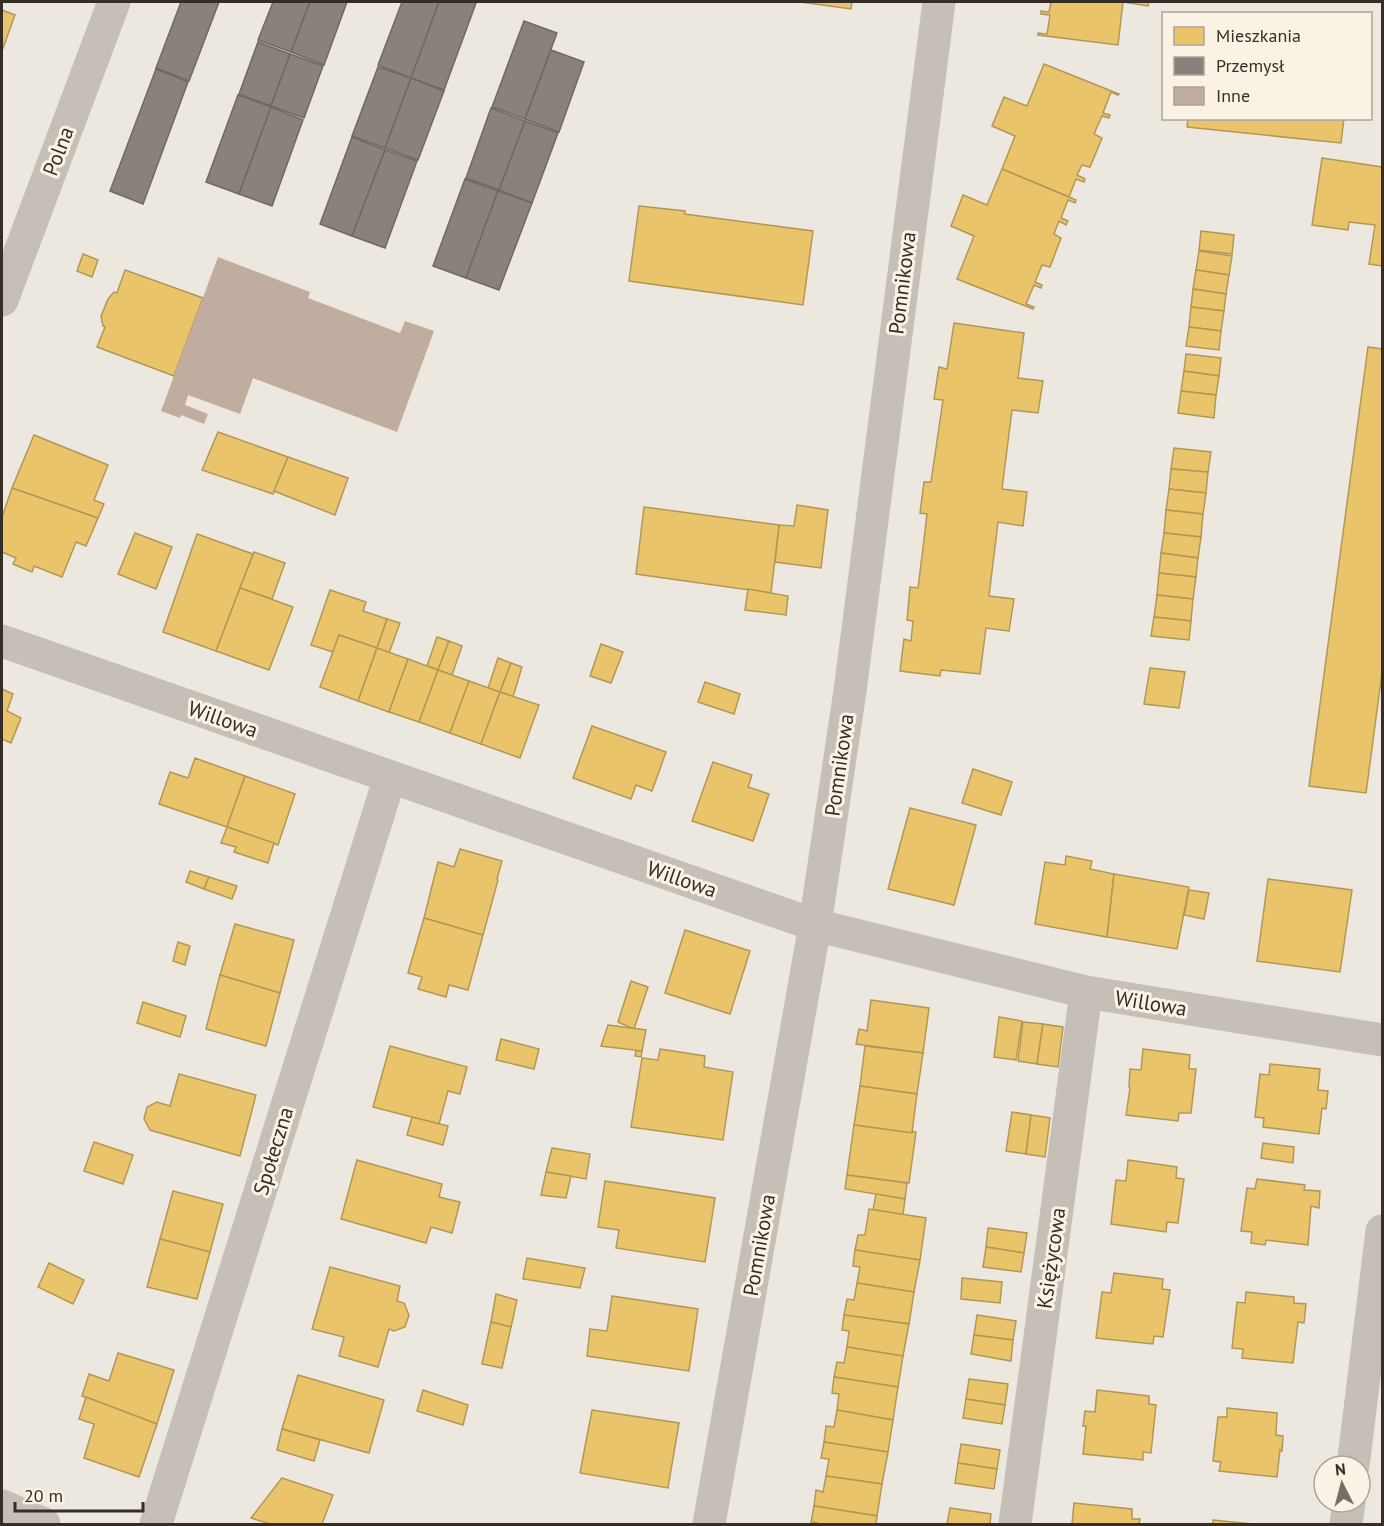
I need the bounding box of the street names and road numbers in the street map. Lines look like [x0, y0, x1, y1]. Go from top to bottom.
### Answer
street label: Polna [36, 123, 80, 179]
street label: Pomnikowa [882, 230, 922, 336]
street label: Willowa [184, 694, 262, 744]
street label: Pomnikowa [818, 712, 860, 818]
street label: Willowa [643, 854, 721, 904]
street label: Willowa [1113, 984, 1189, 1022]
street label: Społeczna [247, 1104, 299, 1198]
street label: Pomnikowa [737, 1192, 781, 1298]
street label: Księżycowa [1031, 1206, 1071, 1310]

